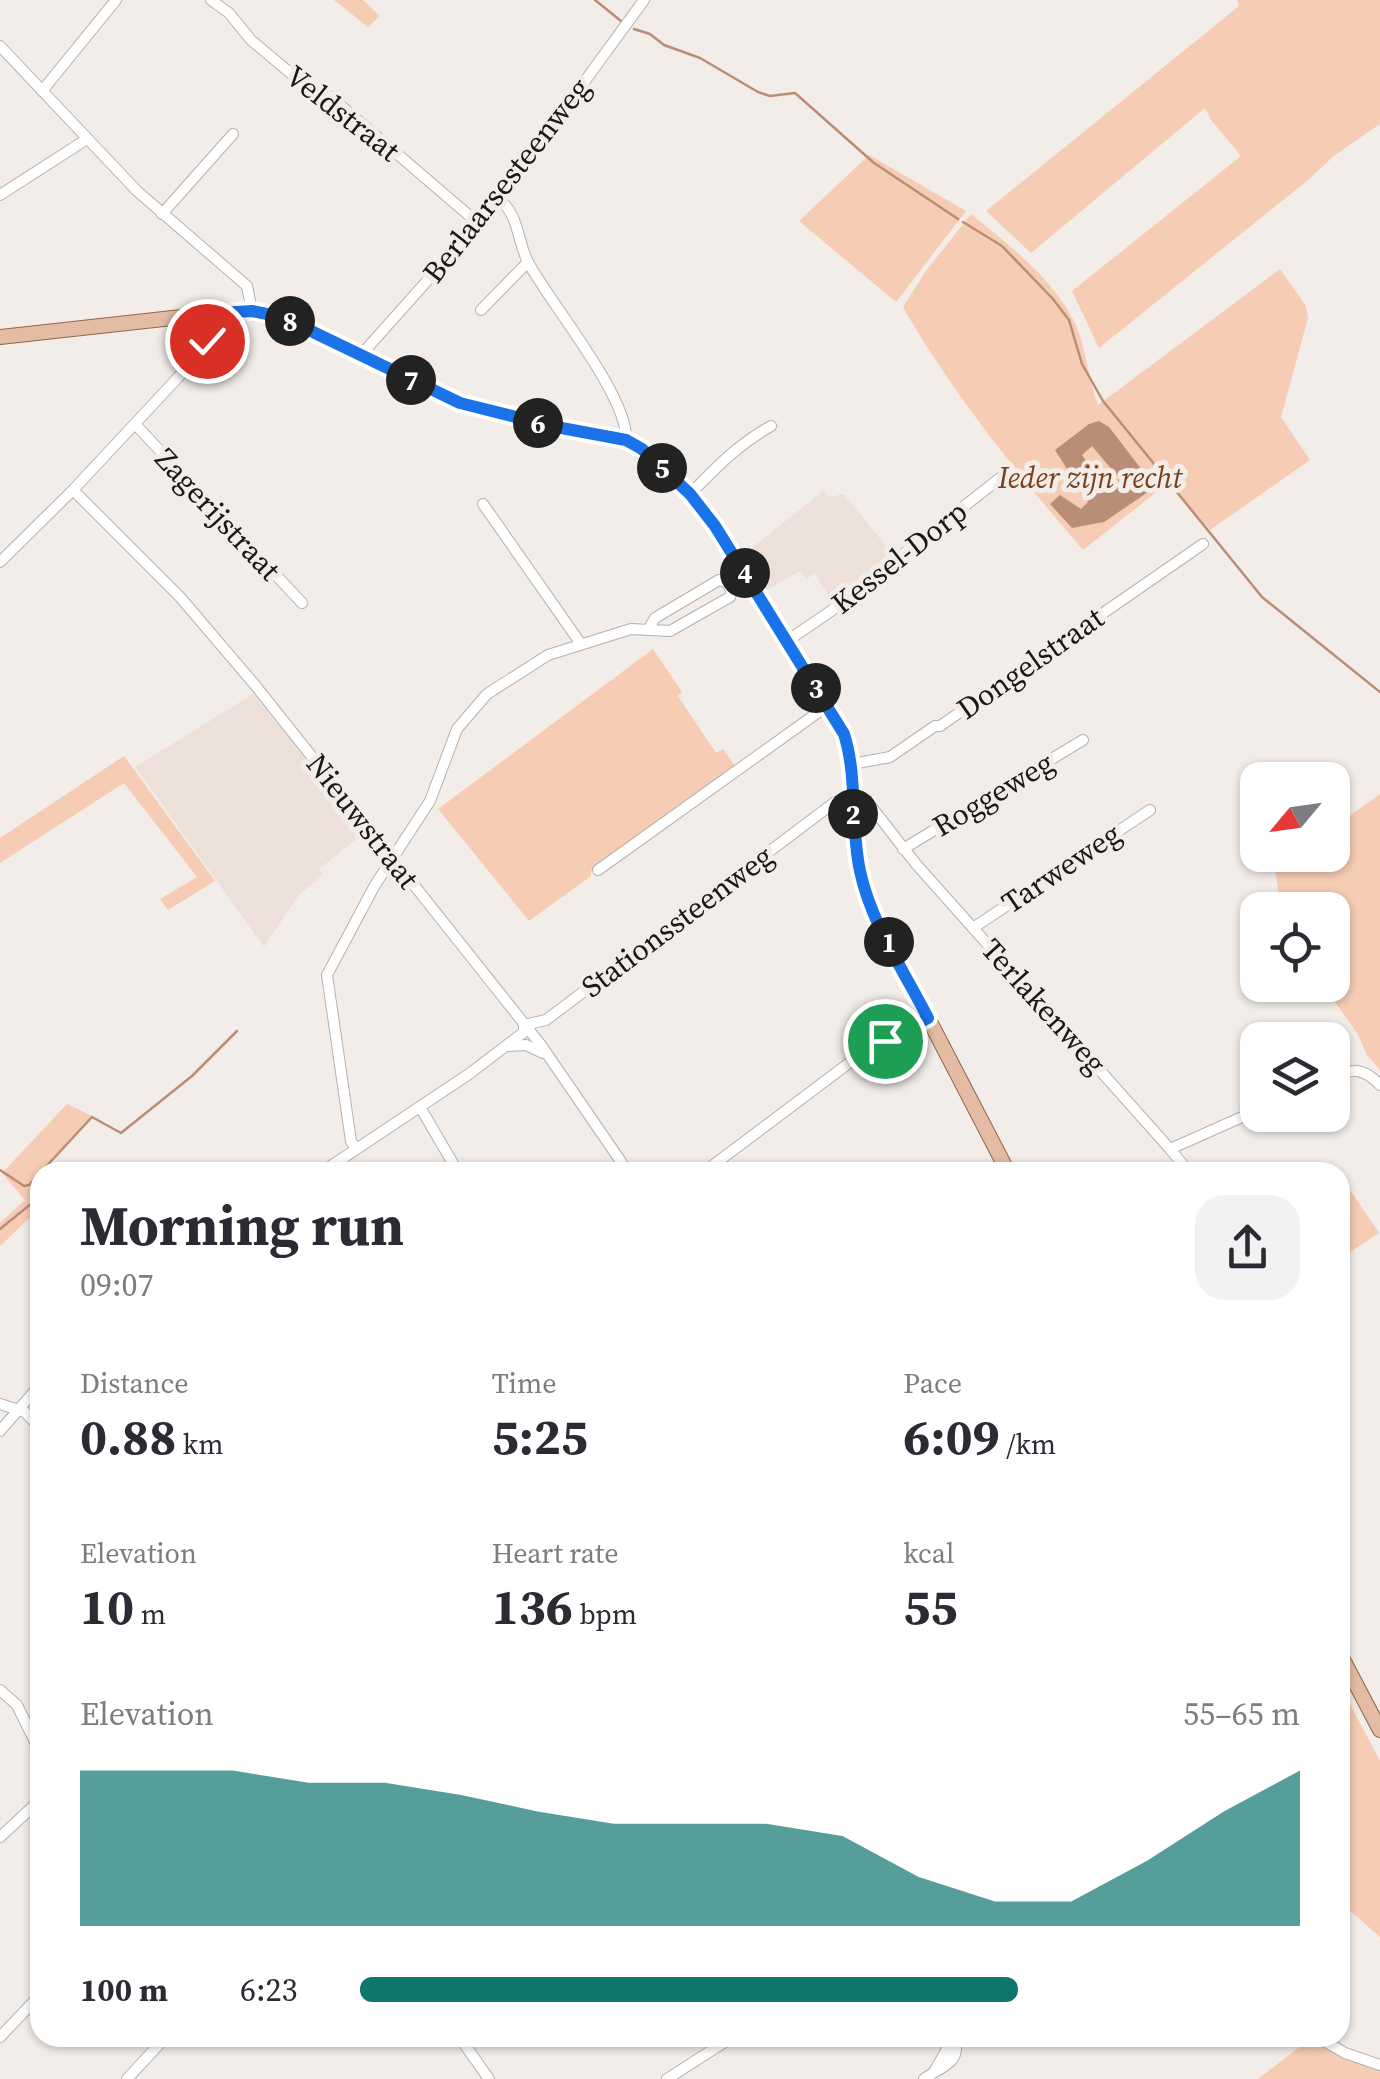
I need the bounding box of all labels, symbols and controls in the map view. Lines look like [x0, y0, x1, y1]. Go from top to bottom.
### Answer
street label: Veldstraat [277, 55, 409, 171]
street label: Berlaarsesteenweg [413, 69, 599, 291]
pin: 8 [265, 296, 315, 346]
pin [165, 299, 250, 384]
text: 8 [282, 302, 298, 340]
icon: check [180, 314, 235, 369]
pin: 7 [386, 355, 436, 405]
text: 7 [403, 361, 419, 399]
pin: 6 [513, 398, 563, 448]
text: 6 [530, 404, 546, 442]
street label: Zagerijstraat [146, 439, 290, 589]
pin: 5 [637, 443, 687, 493]
text: 5 [654, 449, 670, 487]
park label: Ieder zijn recht [997, 457, 1183, 498]
street label: Kessel-Dorp [823, 491, 975, 623]
pin: 4 [720, 548, 770, 598]
text: 4 [737, 554, 753, 592]
street label: Dongelstraat [948, 597, 1112, 729]
pin: 3 [791, 663, 841, 713]
text: 3 [808, 669, 824, 707]
street label: Roggeweg [925, 742, 1061, 846]
street label: Nieuwstraat [297, 745, 429, 897]
north arrow [1240, 762, 1350, 872]
map controls [1240, 762, 1350, 1132]
pin: 2 [828, 789, 878, 839]
text: 2 [845, 795, 861, 833]
street label: Tarweweg [993, 813, 1129, 923]
street label: Stationssteenweg [573, 835, 781, 1007]
button: locate [1240, 892, 1350, 1002]
pin: 1 [864, 917, 914, 967]
text: 1 [881, 923, 897, 961]
street label: Terlakenweg [972, 929, 1116, 1083]
pin [843, 999, 928, 1084]
icon: arrive [858, 1014, 913, 1069]
button: layers [1240, 1022, 1350, 1132]
text: Morning run [80, 1188, 404, 1263]
button: share [1195, 1195, 1300, 1300]
text: 09:07 [80, 1263, 154, 1307]
text: Distance [80, 1364, 189, 1402]
text: Time [492, 1364, 556, 1402]
text: Pace [903, 1364, 962, 1402]
text: 0.88 [80, 1402, 176, 1471]
text: 5:25 [492, 1402, 588, 1471]
text: 6:09 [903, 1402, 1000, 1471]
text: km [176, 1425, 223, 1463]
text: /km [1000, 1425, 1056, 1463]
text: Elevation [80, 1534, 197, 1572]
text: Heart rate [492, 1534, 618, 1572]
text: kcal [903, 1534, 954, 1572]
text: 10 [80, 1572, 134, 1641]
text: 136 [492, 1572, 573, 1641]
text: 55 [903, 1572, 958, 1641]
text: m [134, 1595, 166, 1633]
text: bpm [573, 1595, 637, 1633]
text: Elevation [80, 1692, 214, 1736]
text: 55–65 m [1183, 1692, 1300, 1736]
text: 100 m [80, 1968, 168, 2012]
text: 6:23 [240, 1968, 298, 2012]

